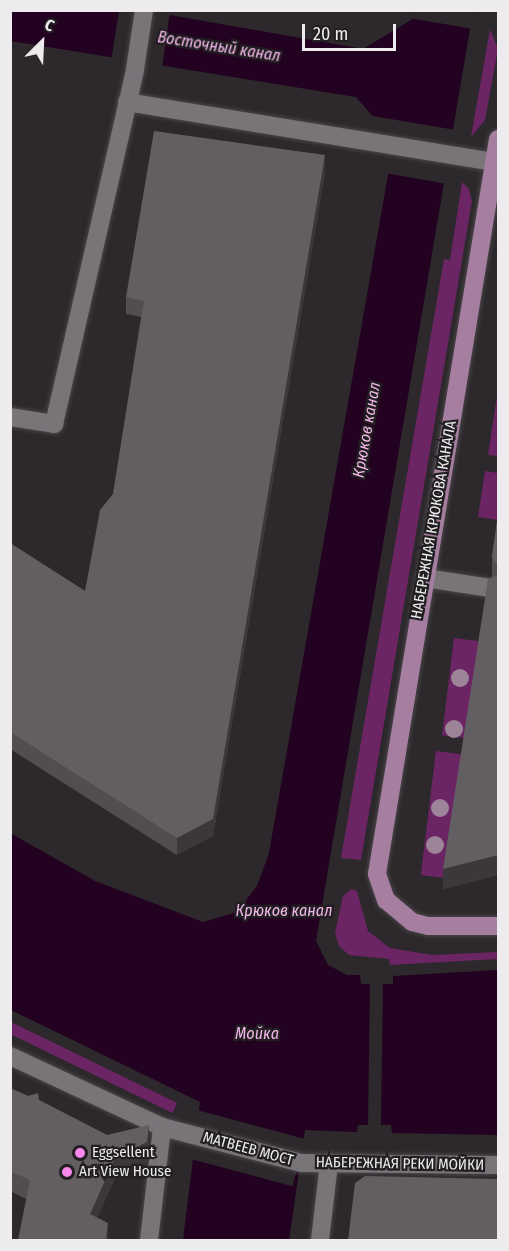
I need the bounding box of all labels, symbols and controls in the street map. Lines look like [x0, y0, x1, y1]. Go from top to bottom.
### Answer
north arrow [12, 12, 72, 72]
scale bar [305, 12, 400, 50]
text: С [42, 15, 57, 35]
text: 20 m [313, 23, 348, 45]
water label: Восточный канал [156, 28, 282, 66]
water label: Крюков канал [349, 381, 385, 479]
street label: НАБЕРЕЖНАЯ КРЮКОВА КАНАЛА [408, 419, 460, 621]
water label: Крюков канал [236, 901, 332, 921]
water label: Мойка [235, 1024, 279, 1044]
street label: МАТВЕЕВ МОСТ [201, 1128, 295, 1170]
place label: Eggsellent [92, 1144, 155, 1162]
marker: Eggsellent [73, 1146, 87, 1160]
street label: НАБЕРЕЖНАЯ РЕКИ МОЙКИ [316, 1154, 484, 1174]
place label: Art View House [79, 1163, 171, 1181]
marker: Art View House [60, 1165, 74, 1179]

